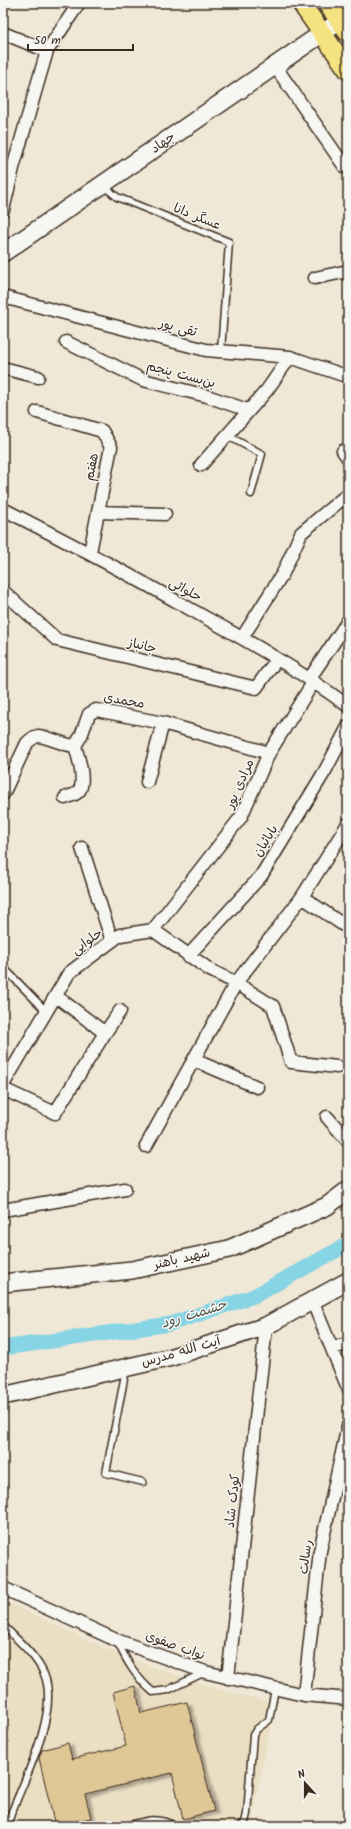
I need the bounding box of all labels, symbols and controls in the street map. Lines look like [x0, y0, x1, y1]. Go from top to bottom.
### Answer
scale bar [28, 26, 133, 52]
text: 50 m [34, 31, 61, 50]
street label: جهاد [146, 127, 180, 159]
street label: عسگر دانا [170, 198, 224, 236]
street label: تقی پور [156, 313, 199, 343]
street label: بن‌بست پنجم [144, 356, 218, 394]
street label: هفتم [79, 451, 105, 483]
street label: حلوائی [165, 572, 206, 608]
street label: جانباز [125, 632, 159, 660]
street label: محمدی [102, 687, 146, 715]
street label: مرادی پور [219, 756, 260, 813]
street label: بابائیان [248, 821, 284, 861]
street label: حلوایی [67, 923, 108, 961]
street label: شهید باهنر [151, 1242, 212, 1276]
water label: حشمت رود [159, 1294, 230, 1334]
street label: آیت الله مدرس [139, 1330, 224, 1373]
street label: کودک شاد [220, 1473, 246, 1529]
street label: رسالت [293, 1538, 319, 1576]
street label: نواب صفوی [142, 1626, 208, 1666]
north arrow [285, 1763, 325, 1803]
text: N [295, 1765, 308, 1784]

